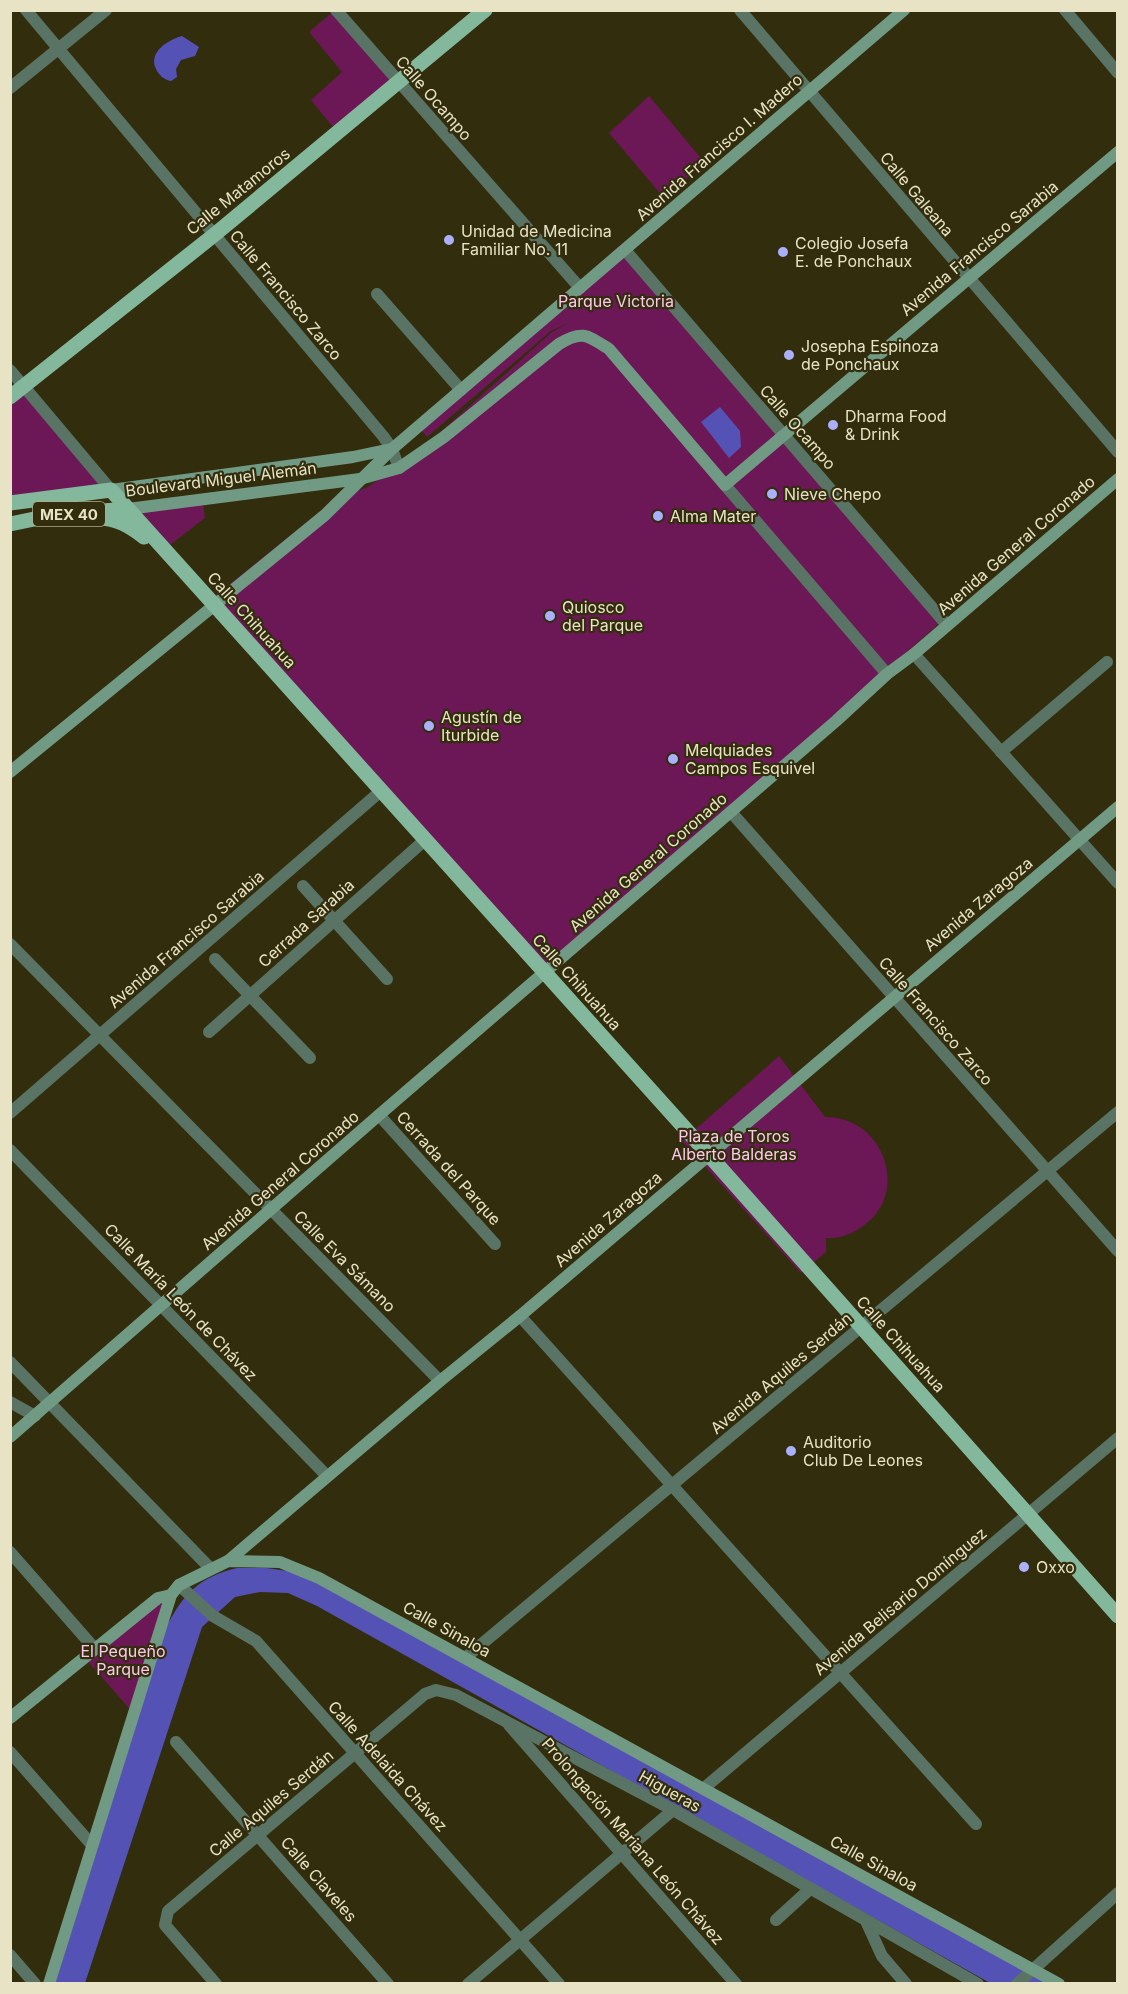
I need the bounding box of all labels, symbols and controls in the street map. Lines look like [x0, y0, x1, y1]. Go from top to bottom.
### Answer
street label: Calle Ocampo [392, 51, 476, 145]
street label: Avenida Francisco I. Madero [632, 69, 806, 225]
street label: Calle Matamoros [182, 143, 294, 239]
street label: Calle Galeana [876, 148, 958, 240]
street label: Avenida Francisco Sarabia [896, 176, 1062, 320]
place label: Unidad de Medicina Familiar No. 11 [461, 221, 612, 259]
street label: Calle Francisco Zarco [226, 226, 346, 364]
marker: Unidad de Medicina Familiar No. 11 [442, 233, 456, 247]
place label: Colegio Josefa E. de Ponchaux [795, 233, 913, 271]
marker: Colegio Josefa E. de Ponchaux [776, 245, 790, 259]
park label: Parque Victoria [558, 291, 674, 311]
place label: Josepha Espinoza de Ponchaux [801, 336, 939, 374]
marker: Josepha Espinoza de Ponchaux [782, 348, 796, 362]
street label: Calle Ocampo [756, 380, 840, 474]
place label: Dharma Food & Drink [845, 406, 947, 444]
marker: Dharma Food & Drink [826, 418, 840, 432]
street label: Boulevard Miguel Alemán [124, 457, 318, 501]
street label: Avenida General Coronado [933, 471, 1099, 619]
place label: Nieve Chepo [784, 484, 881, 504]
marker: Nieve Chepo [765, 487, 779, 501]
road number: MEX 40 [33, 502, 105, 526]
place label: Alma Mater [670, 506, 756, 526]
marker: Alma Mater [651, 509, 665, 523]
street label: Calle Chihuahua [203, 568, 301, 672]
place label: Quiosco del Parque [562, 597, 643, 635]
marker: Quiosco del Parque [543, 609, 557, 623]
place label: Agustín de Iturbide [441, 707, 522, 745]
marker: Agustín de Iturbide [422, 719, 436, 733]
place label: Melquiades Campos Esquivel [685, 740, 815, 778]
marker: Melquiades Campos Esquivel [666, 752, 680, 766]
street label: Avenida General Coronado [565, 788, 731, 936]
street label: Avenida Zaragoza [920, 853, 1036, 955]
street label: Avenida Francisco Sarabia [104, 866, 268, 1012]
street label: Cerrada Sarabia [254, 875, 358, 971]
street label: Calle Chihuahua [528, 930, 626, 1034]
street label: Calle Francisco Zarco [875, 953, 997, 1089]
street label: Avenida General Coronado [197, 1106, 363, 1254]
street label: Cerrada del Parque [393, 1107, 505, 1229]
park label: Plaza de Toros Alberto Balderas [671, 1126, 797, 1164]
street label: Avenida Zaragoza [550, 1167, 666, 1271]
street label: Calle Eva Sámano [290, 1206, 400, 1316]
street label: Calle María León de Chávez [100, 1219, 262, 1385]
street label: Calle Chihuahua [852, 1292, 950, 1396]
street label: Avenida Aquiles Serdán [706, 1308, 856, 1438]
place label: Auditorio Club De Leones [803, 1432, 923, 1470]
marker: Auditorio Club De Leones [784, 1444, 798, 1458]
street label: Avenida Belisario Domínguez [810, 1523, 990, 1679]
place label: Oxxo [1036, 1557, 1075, 1577]
marker: Oxxo [1017, 1560, 1031, 1574]
street label: Calle Sinaloa [400, 1597, 494, 1661]
park label: El Pequeño Parque [80, 1641, 166, 1679]
street label: Calle Adelaida Chávez [324, 1697, 452, 1835]
street label: Prolongación Mariana León Chávez [538, 1733, 728, 1949]
street label: Calle Aquiles Serdán [205, 1745, 337, 1861]
street label: Higueras [635, 1766, 705, 1816]
street label: Calle Sinaloa [827, 1831, 921, 1895]
street label: Calle Claveles [277, 1832, 361, 1926]

